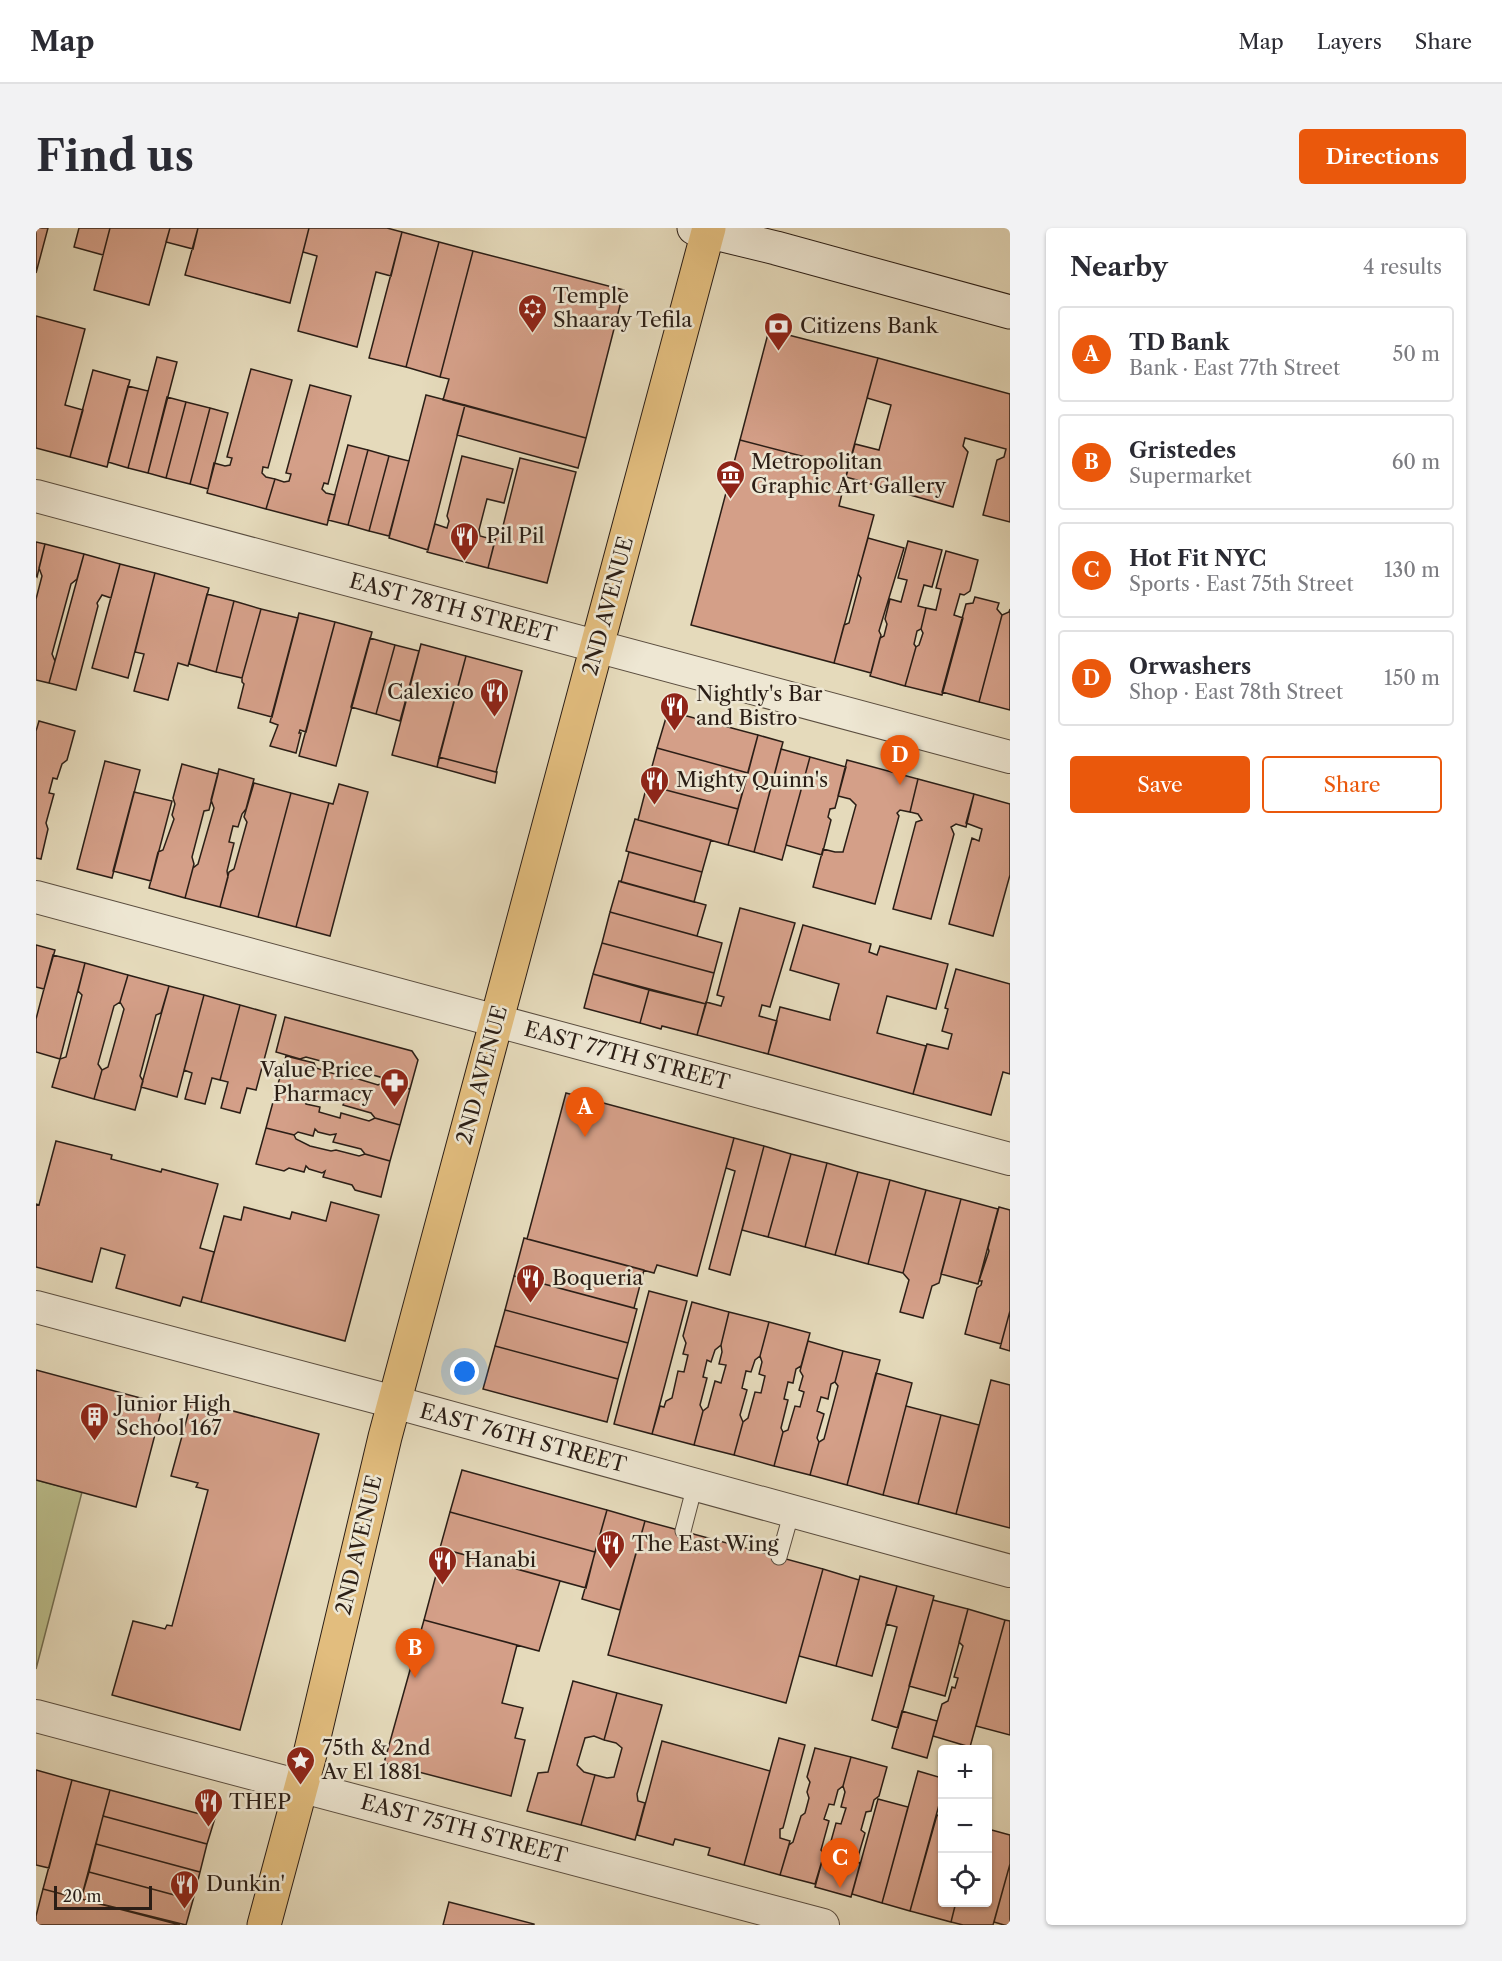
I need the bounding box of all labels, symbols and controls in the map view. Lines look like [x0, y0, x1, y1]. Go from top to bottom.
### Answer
text: Map [30, 24, 94, 58]
text: Map [1239, 29, 1284, 54]
text: Layers [1317, 29, 1382, 54]
text: Share [1415, 29, 1472, 54]
button: Directions [1299, 129, 1466, 184]
text: Find us [36, 130, 194, 182]
text: Nearby [1070, 251, 1168, 283]
text: 4 results [1363, 255, 1442, 279]
place label: Temple Shaaray Tefila [553, 283, 693, 332]
synagogue icon: Temple Shaaray Tefila [516, 292, 548, 334]
bank icon: Citizens Bank [763, 310, 795, 352]
place label: Citizens Bank [800, 313, 939, 338]
text: TD Bank [1129, 329, 1229, 356]
text: A [1084, 342, 1099, 366]
text: 50 m [1393, 342, 1440, 366]
text: Bank · East 77th Street [1129, 356, 1340, 380]
text: Gristedes [1129, 437, 1236, 464]
place label: Metropolitan Graphic Art Gallery [751, 449, 946, 498]
text: B [1084, 450, 1099, 474]
text: 60 m [1392, 450, 1440, 474]
museum icon: Metropolitan Graphic Art Gallery [714, 458, 746, 500]
text: Supermarket [1129, 464, 1252, 488]
restaurant icon: Pil Pil [449, 520, 481, 562]
place label: Pil Pil [486, 523, 545, 548]
street label: 2ND AVENUE [577, 534, 638, 678]
text: Hot Fit NYC [1129, 545, 1266, 572]
text: C [1083, 558, 1100, 582]
text: 130 m [1384, 558, 1440, 582]
street label: EAST 78TH STREET [347, 568, 560, 647]
text: Sports · East 75th Street [1129, 572, 1354, 596]
text: Orwashers [1129, 653, 1251, 680]
text: D [1083, 666, 1100, 690]
text: 150 m [1384, 666, 1440, 690]
restaurant icon: Calexico [479, 676, 511, 718]
place label: Calexico [387, 679, 474, 704]
text: Shop · East 78th Street [1129, 680, 1343, 704]
place label: Nightly's Bar and Bistro [696, 681, 823, 730]
restaurant icon: Nightly's Bar and Bistro [659, 690, 691, 732]
pin: D [880, 736, 920, 785]
button: Save [1070, 756, 1250, 813]
button: Share [1262, 756, 1442, 813]
restaurant icon: Mighty Quinn's [639, 764, 671, 806]
place label: Mighty Quinn's [676, 767, 828, 792]
street label: 2ND AVENUE [451, 1003, 512, 1147]
street label: EAST 77TH STREET [522, 1016, 733, 1095]
place label: Value Price Pharmacy [259, 1057, 373, 1106]
pharmacy icon: Value Price Pharmacy [378, 1066, 410, 1108]
pin: A [566, 1088, 604, 1137]
restaurant icon: Boqueria [515, 1262, 547, 1304]
place label: Boqueria [552, 1265, 644, 1290]
your location [450, 1357, 479, 1386]
place label: Junior High School 167 [113, 1391, 231, 1440]
street label: EAST 76TH STREET [417, 1398, 629, 1477]
building icon: Junior High School 167 [79, 1400, 111, 1442]
street label: 2ND AVENUE [330, 1473, 387, 1617]
restaurant icon: The East Wing [595, 1528, 627, 1570]
place label: The East Wing [632, 1531, 780, 1556]
restaurant icon: Hanabi [427, 1544, 459, 1586]
place label: Hanabi [464, 1547, 536, 1572]
pin: B [396, 1628, 434, 1678]
place label: 75th & 2nd Av El 1881 [321, 1735, 431, 1784]
place icon: 75th & 2nd Av El 1881 [285, 1744, 317, 1786]
map controls [938, 1745, 992, 1907]
button: + [938, 1745, 992, 1799]
restaurant icon: THEP [192, 1786, 224, 1828]
place label: THEP [229, 1789, 291, 1814]
street label: EAST 75TH STREET [358, 1789, 570, 1868]
button: − [938, 1799, 992, 1853]
pin: C [820, 1838, 860, 1888]
button: locate [938, 1853, 992, 1907]
restaurant icon: Dunkin' [169, 1868, 201, 1910]
place label: Dunkin' [206, 1871, 285, 1896]
scale bar [54, 1883, 152, 1910]
text: 20 m [63, 1886, 102, 1906]

